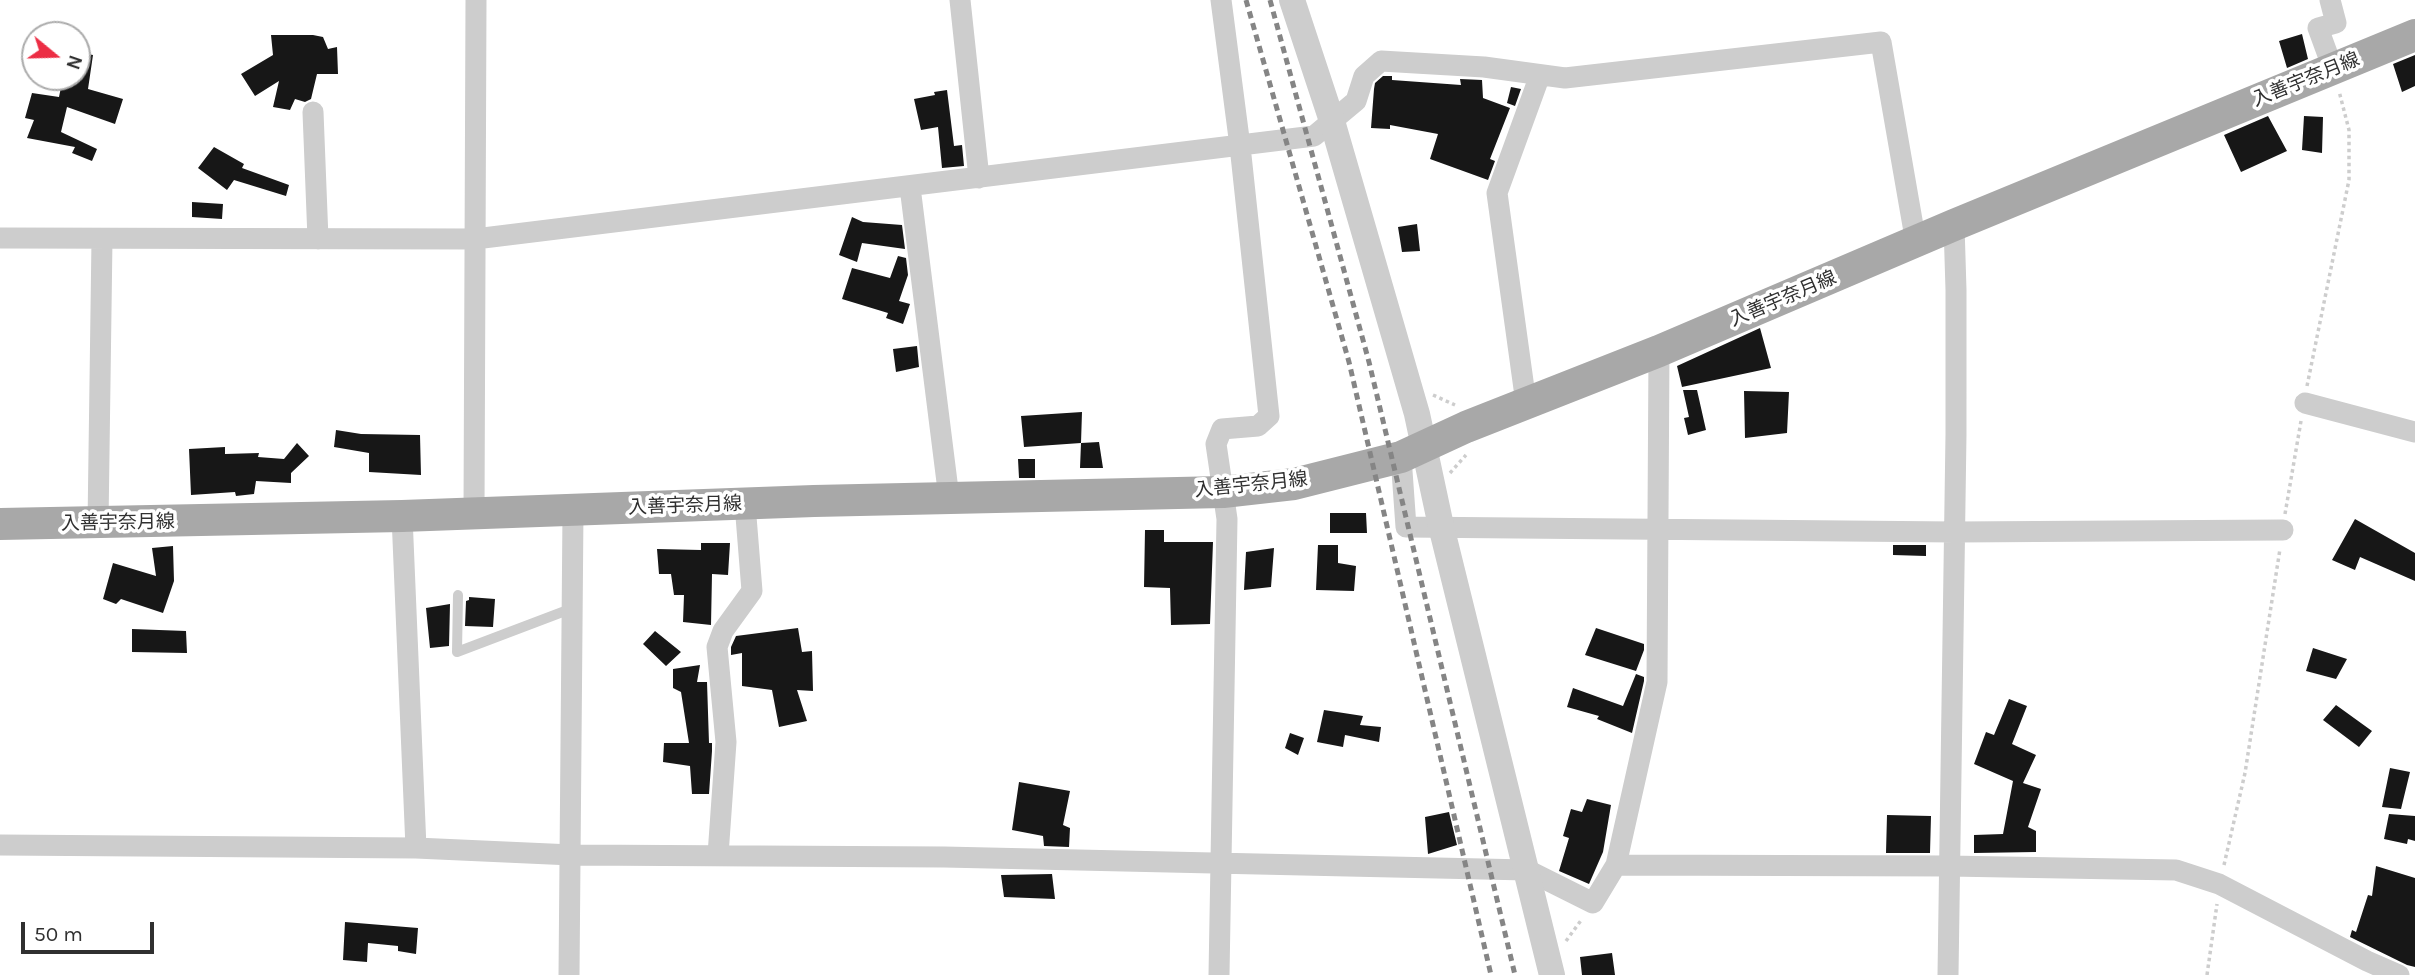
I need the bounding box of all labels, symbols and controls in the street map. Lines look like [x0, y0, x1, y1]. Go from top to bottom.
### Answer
north arrow [21, 21, 91, 91]
street label: 入善宇奈月線 [2249, 48, 2363, 112]
text: N [61, 52, 87, 72]
street label: 入善宇奈月線 [1726, 266, 1840, 332]
street label: 入善宇奈月線 [1193, 468, 1309, 502]
street label: 入善宇奈月線 [628, 493, 742, 519]
street label: 入善宇奈月線 [61, 511, 175, 535]
scale bar [24, 908, 158, 952]
text: 50 m [34, 922, 83, 946]

